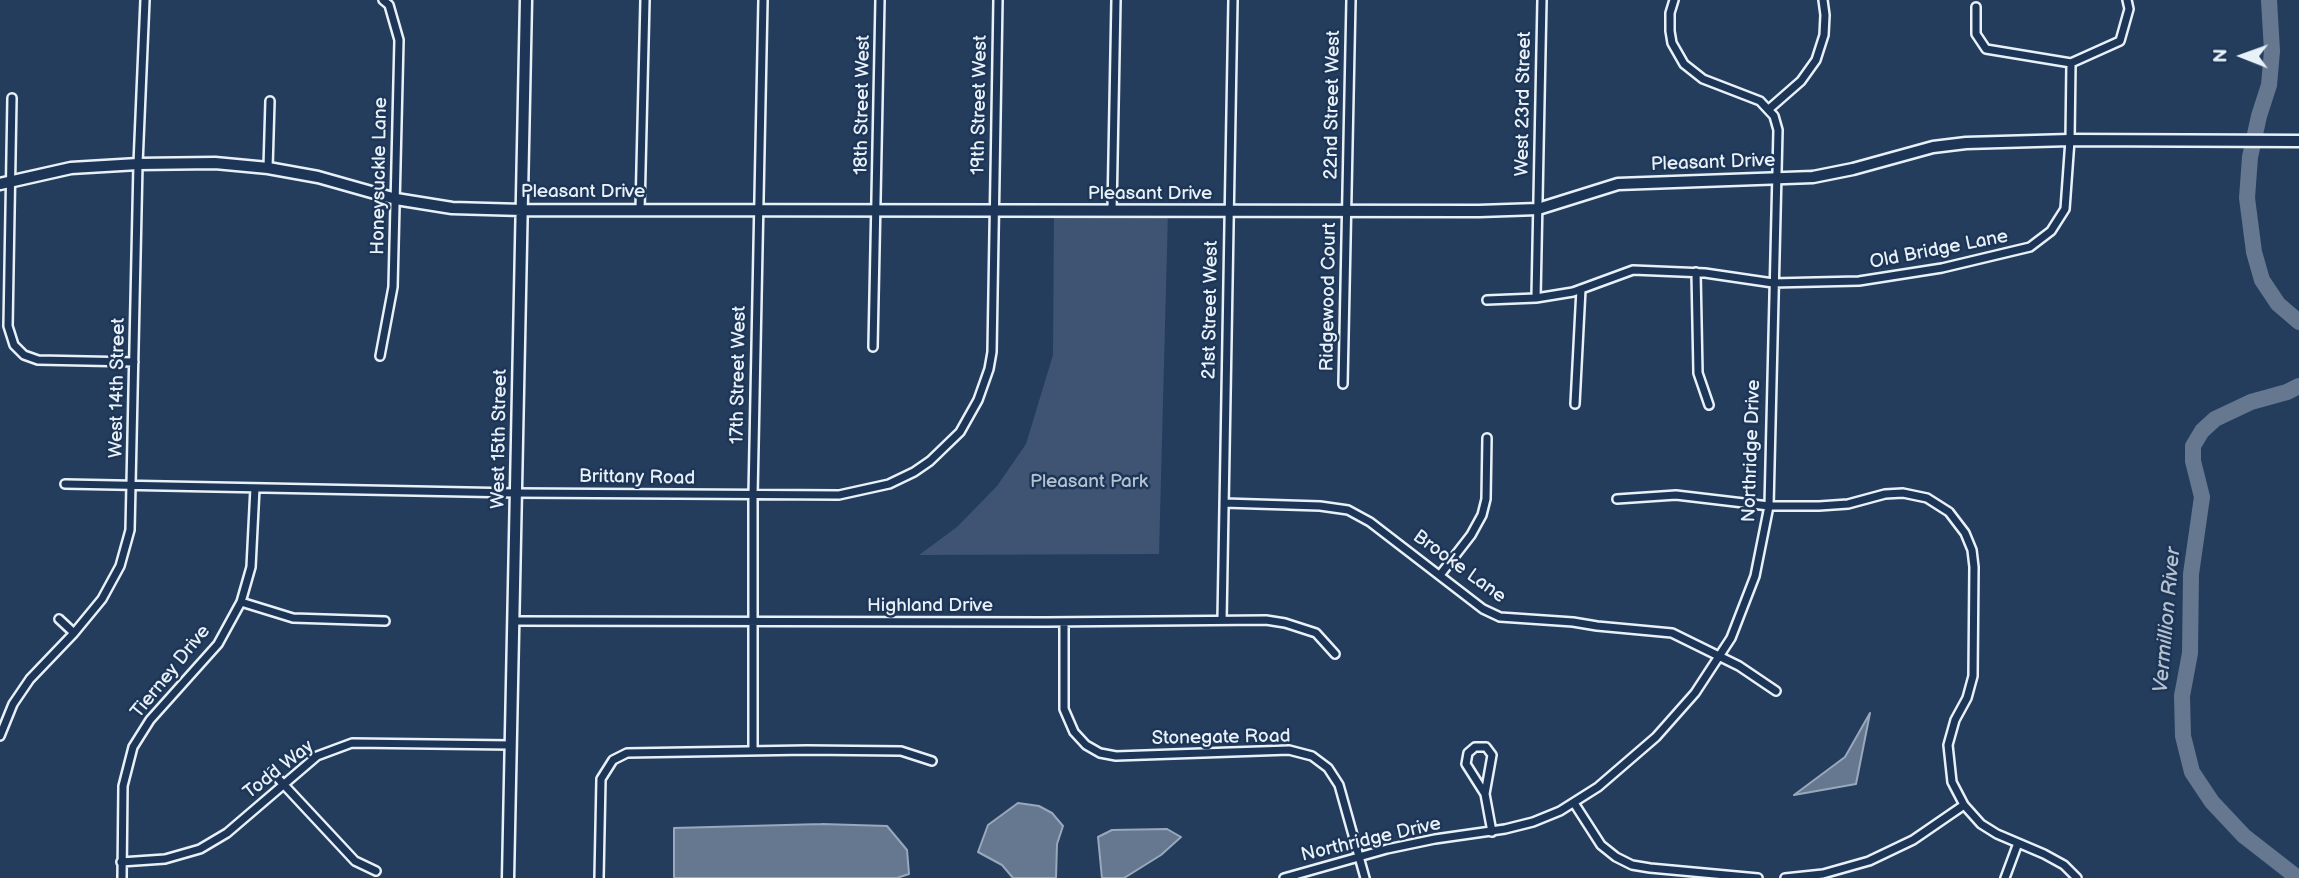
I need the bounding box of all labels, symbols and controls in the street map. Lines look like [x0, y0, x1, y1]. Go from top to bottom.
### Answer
north arrow [2208, 21, 2278, 91]
street label: 22nd Street West [1320, 30, 1346, 180]
street label: West 23rd Street [1511, 31, 1537, 177]
street label: 18th Street West [850, 35, 876, 175]
street label: 19th Street West [967, 35, 993, 175]
text: N [2210, 48, 2233, 63]
street label: Honeysuckle Lane [367, 97, 393, 255]
street label: Pleasant Drive [1650, 149, 1776, 177]
street label: Pleasant Drive [521, 181, 645, 203]
street label: Pleasant Drive [1088, 183, 1212, 205]
street label: Ridgewood Court [1316, 222, 1342, 372]
street label: Old Bridge Lane [1868, 225, 2010, 275]
street label: 21st Street West [1198, 240, 1224, 380]
street label: 17th Street West [726, 306, 752, 444]
street label: West 14th Street [105, 318, 131, 458]
street label: West 15th Street [487, 369, 513, 509]
street label: Northridge Drive [1738, 379, 1766, 523]
street label: Brittany Road [579, 466, 695, 490]
park label: Pleasant Park [1030, 471, 1148, 493]
street label: Brooke Lane [1408, 526, 1510, 608]
water label: Vermillion River [2149, 546, 2187, 694]
street label: Highland Drive [867, 595, 993, 617]
street label: Tierney Drive [126, 621, 216, 723]
street label: Stonegate Road [1151, 725, 1291, 751]
street label: Todd Way [239, 736, 319, 804]
street label: Northridge Drive [1299, 813, 1443, 867]

